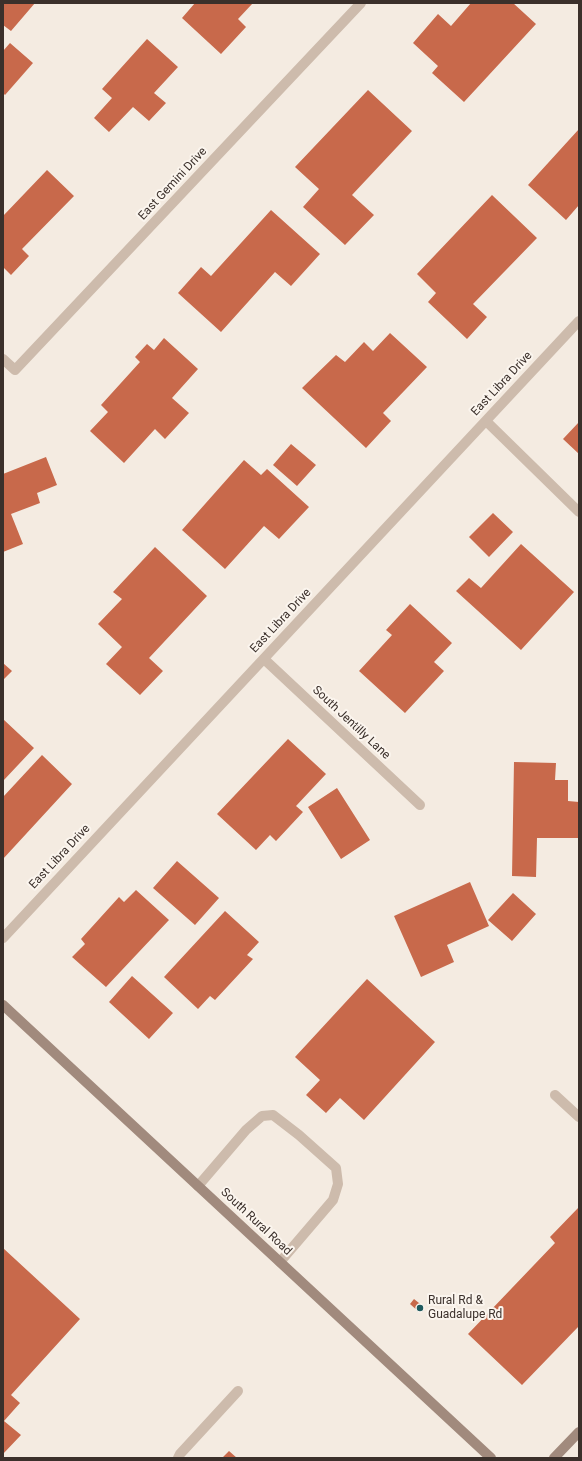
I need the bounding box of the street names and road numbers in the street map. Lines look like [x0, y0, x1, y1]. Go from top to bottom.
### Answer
street label: East Gemini Drive [136, 145, 210, 223]
street label: East Libra Drive [468, 349, 536, 419]
street label: East Libra Drive [247, 586, 315, 656]
street label: South Jentilly Lane [309, 683, 393, 763]
street label: East Libra Drive [26, 822, 94, 892]
street label: South Rural Road [217, 1185, 295, 1259]

